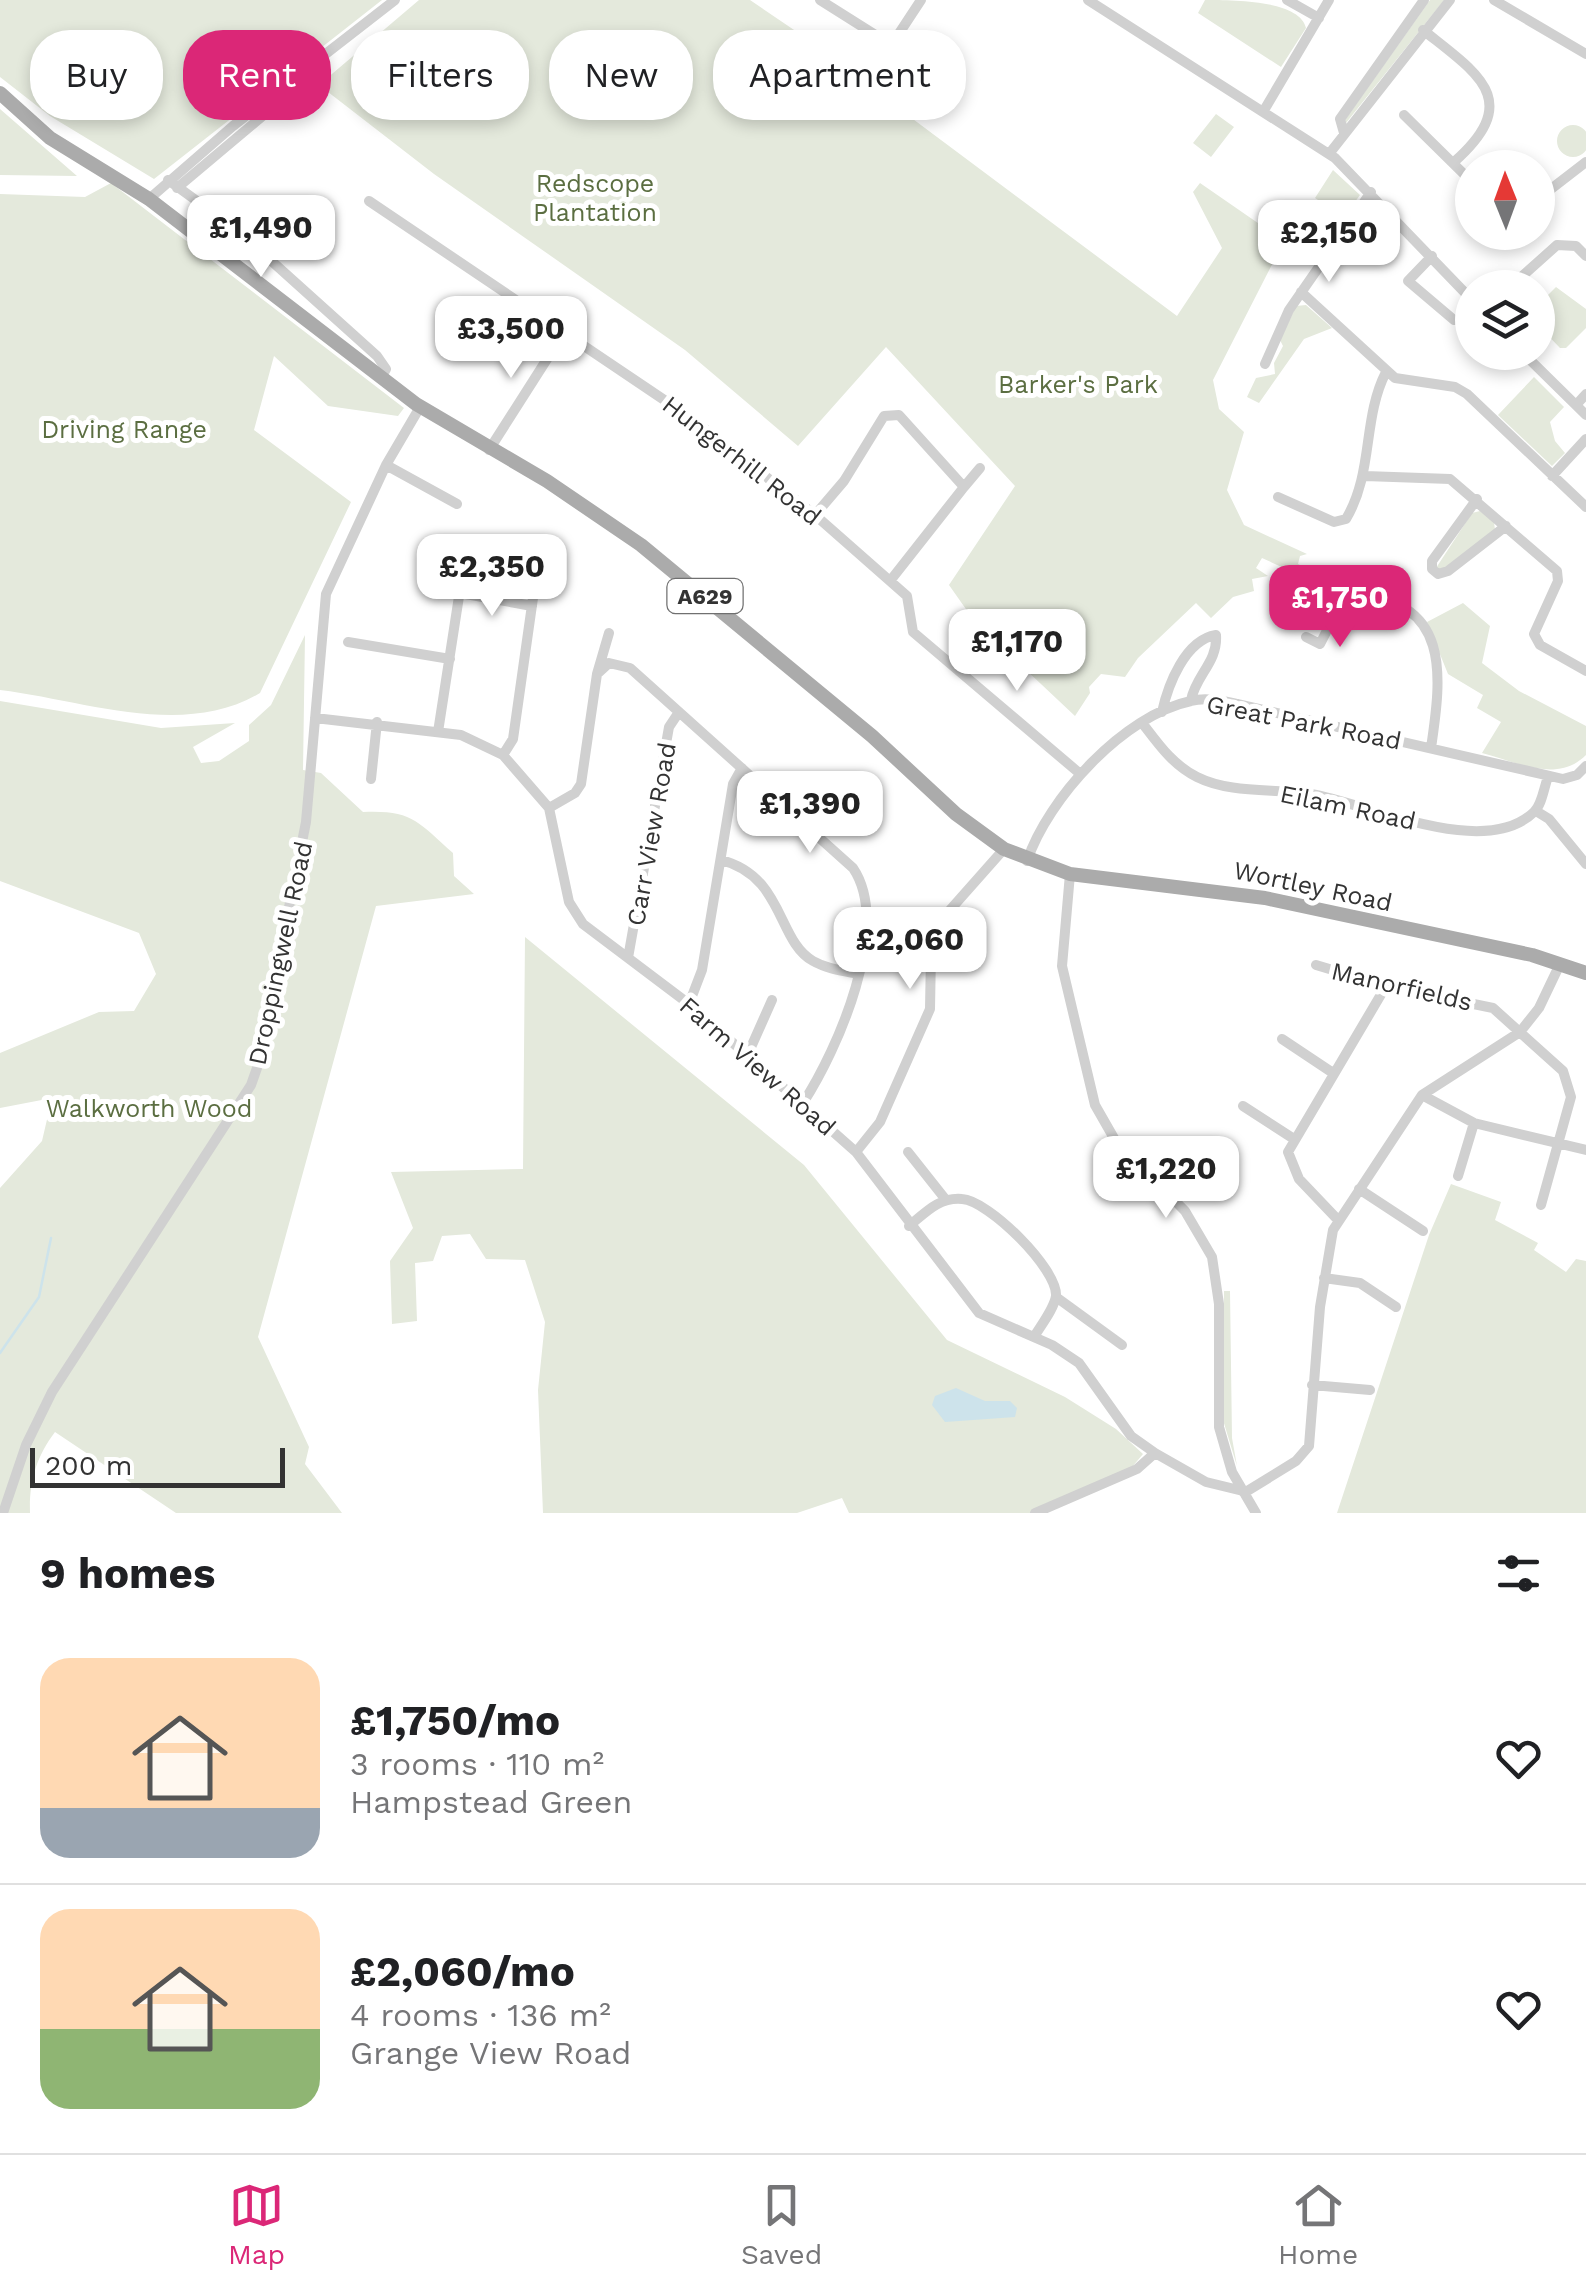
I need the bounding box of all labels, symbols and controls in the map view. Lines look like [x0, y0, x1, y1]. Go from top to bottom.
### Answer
chip: Buy [30, 30, 163, 120]
chip: Rent [183, 30, 331, 120]
chip: Filters [351, 30, 529, 120]
chip: New [549, 30, 693, 120]
chip: Apartment [713, 30, 966, 120]
north arrow [1455, 150, 1555, 250]
map controls [1455, 150, 1555, 370]
park label: Redscope Plantation [533, 169, 657, 227]
pin: £1,490 [180, 195, 342, 280]
pin: £2,150 [1248, 200, 1410, 285]
text: £1,490 [209, 208, 313, 246]
text: £2,150 [1280, 213, 1378, 251]
button: layers [1455, 270, 1555, 370]
pin: £3,500 [430, 296, 592, 381]
text: £3,500 [457, 309, 565, 347]
park label: Barker's Park [998, 370, 1158, 399]
street label: Hungerhill Road [657, 390, 827, 531]
park label: Driving Range [41, 415, 207, 444]
pin: £2,350 [411, 534, 573, 619]
text: £2,350 [439, 547, 545, 585]
pin: £1,750 [1259, 565, 1421, 650]
text: £1,750 [1291, 578, 1389, 616]
road number: A629 [668, 579, 742, 613]
pin: £1,170 [936, 609, 1098, 694]
text: £1,170 [971, 622, 1063, 660]
street label: Great Park Road [1204, 689, 1404, 756]
street label: Carr View Road [621, 740, 682, 928]
pin: £1,390 [729, 771, 891, 856]
street label: Eilam Road [1277, 779, 1418, 836]
text: £1,390 [759, 784, 861, 822]
street label: Droppingwell Road [243, 839, 318, 1068]
street label: Wortley Road [1231, 856, 1395, 917]
pin: £2,060 [829, 907, 991, 992]
text: £2,060 [856, 920, 964, 958]
street label: Manorfields [1329, 956, 1475, 1017]
street label: Farm View Road [674, 991, 841, 1142]
park label: Walkworth Wood [46, 1094, 252, 1123]
pin: £1,220 [1085, 1136, 1247, 1221]
text: £1,220 [1115, 1149, 1217, 1187]
scale bar [30, 1443, 285, 1488]
text: 200 m [45, 1449, 132, 1482]
icon: filters [1491, 1546, 1546, 1601]
text: 9 homes [40, 1549, 215, 1598]
text: £1,750/mo [350, 1696, 560, 1745]
icon: home [120, 1698, 240, 1818]
icon: heart [1491, 1731, 1546, 1786]
text: 3 rooms · 110 m² [350, 1745, 604, 1783]
text: Hampstead Green [350, 1783, 632, 1821]
text: £2,060/mo [350, 1947, 575, 1996]
icon: home [120, 1949, 240, 2069]
icon: heart [1491, 1982, 1546, 2037]
text: 4 rooms · 136 m² [350, 1996, 611, 2034]
text: Grange View Road [350, 2034, 631, 2072]
tab: Map [228, 2178, 285, 2271]
tab: Saved [741, 2178, 822, 2271]
tab: Home [1278, 2178, 1358, 2271]

